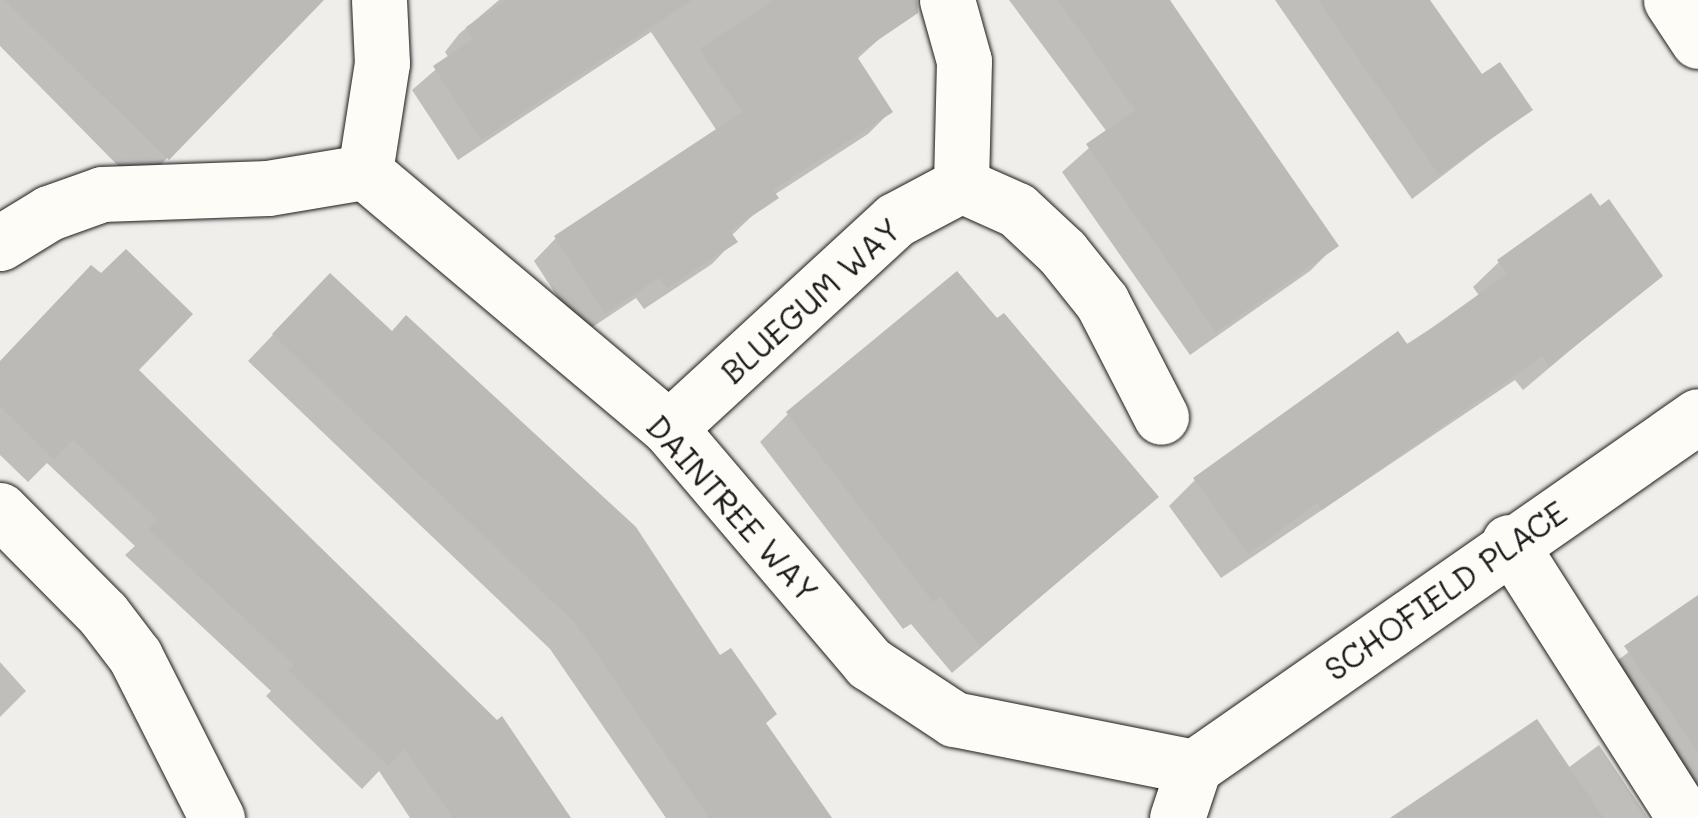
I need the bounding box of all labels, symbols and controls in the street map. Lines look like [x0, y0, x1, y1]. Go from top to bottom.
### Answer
street label: BLUEGUM WAY [712, 209, 908, 391]
street label: DAINTREE WAY [639, 407, 827, 609]
street label: SCHOFIELD PLACE [1317, 492, 1573, 688]

